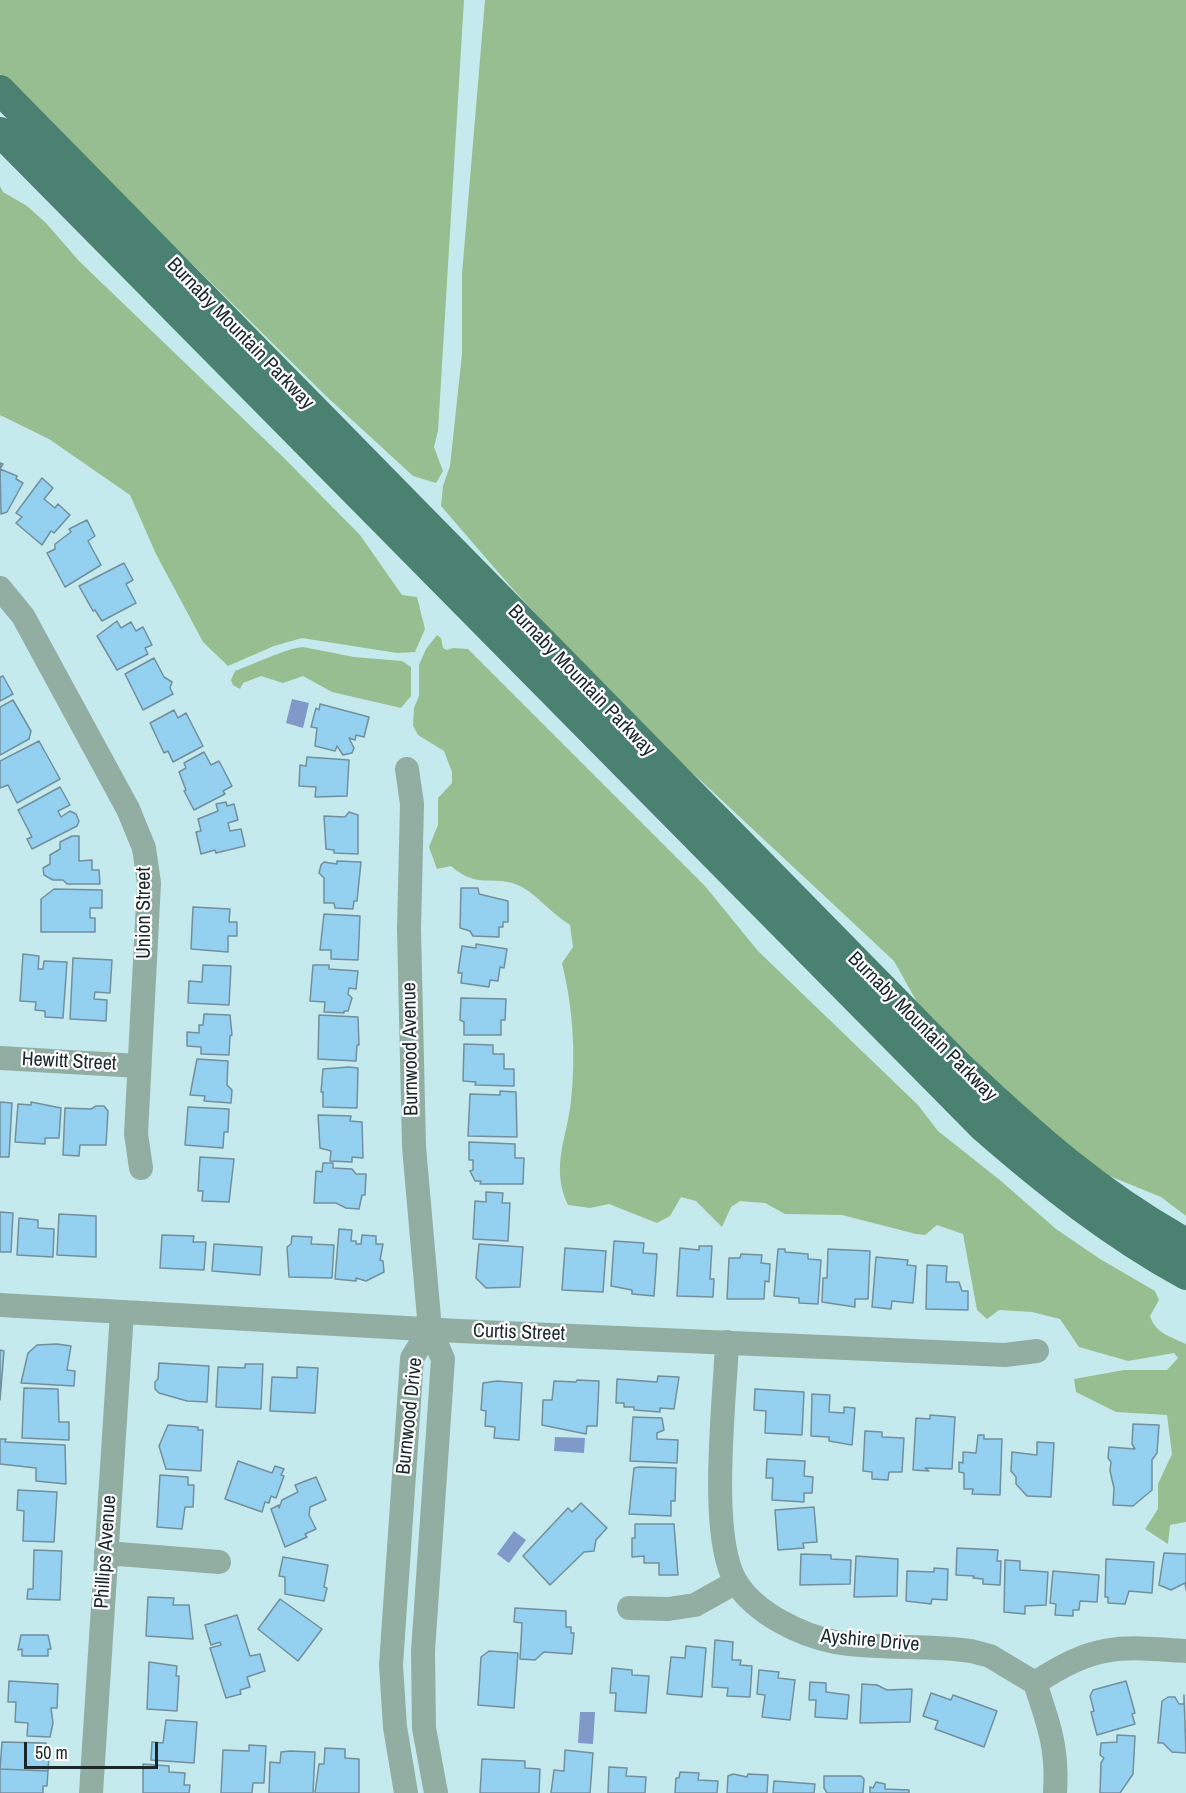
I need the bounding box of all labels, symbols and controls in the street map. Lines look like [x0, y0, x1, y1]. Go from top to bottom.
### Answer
street label: Burnaby Mountain Parkway [161, 253, 319, 415]
street label: Burnaby Mountain Parkway [502, 600, 660, 762]
street label: Union Street [133, 867, 157, 959]
street label: Burnaby Mountain Parkway [842, 947, 1002, 1107]
street label: Burnwood Avenue [398, 982, 424, 1116]
street label: Hewitt Street [21, 1048, 117, 1076]
street label: Curtis Street [473, 1319, 565, 1347]
street label: Burnwood Drive [392, 1356, 428, 1476]
street label: Phillips Avenue [90, 1494, 122, 1610]
street label: Ayshire Drive [820, 1625, 920, 1657]
scale bar [27, 1730, 160, 1768]
text: 50 m [35, 1740, 68, 1765]

